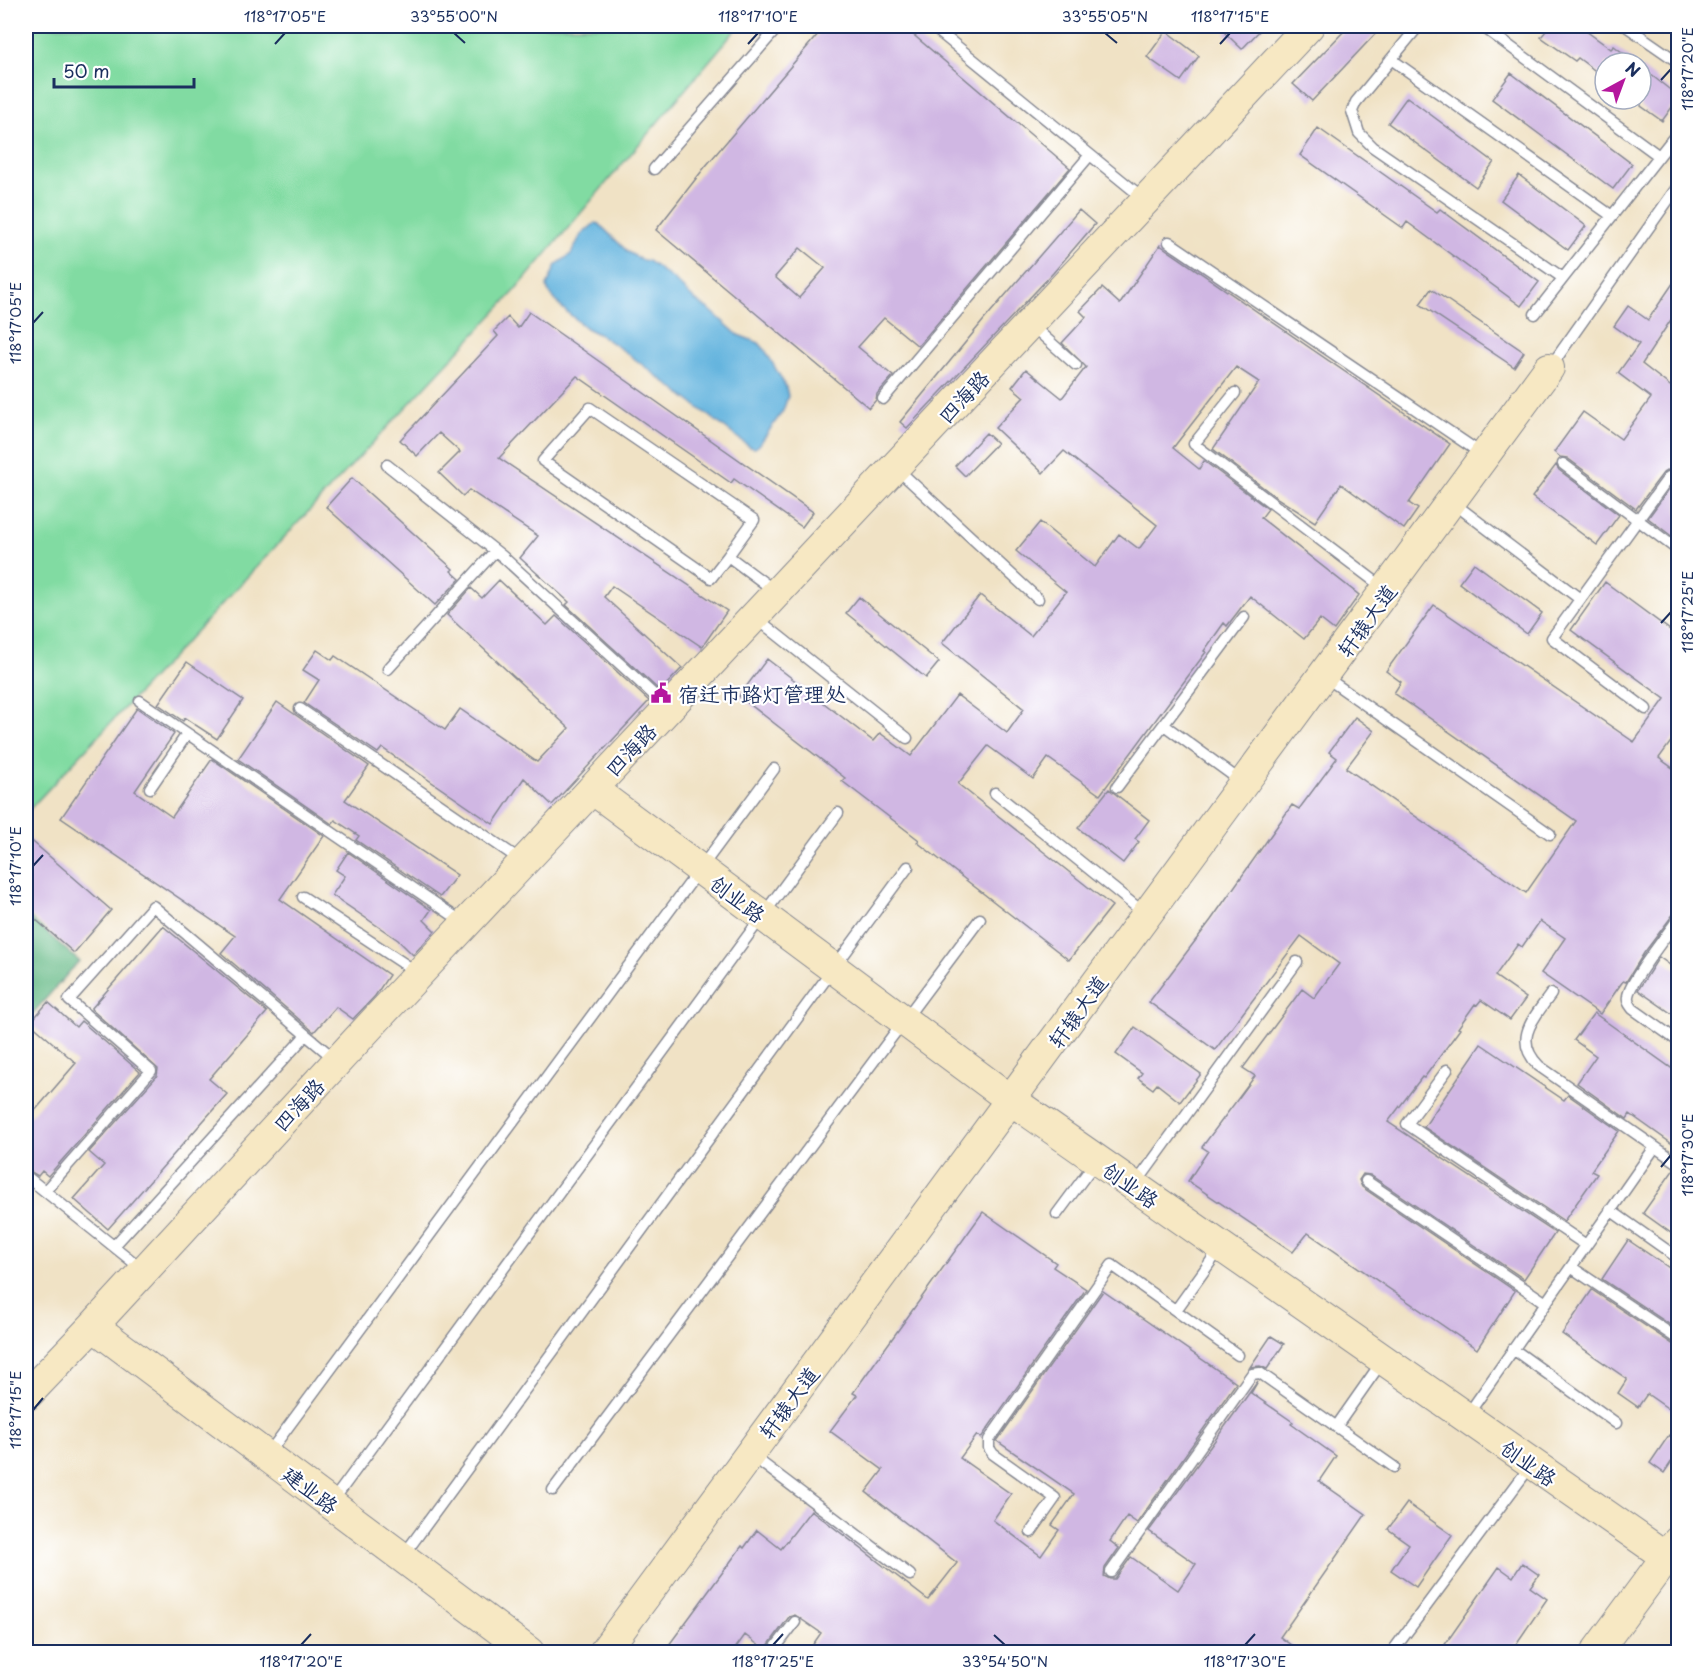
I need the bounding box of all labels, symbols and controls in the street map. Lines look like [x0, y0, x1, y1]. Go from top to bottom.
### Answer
text: 118°17'05"E [244, 4, 326, 27]
text: 33°55'00"N [410, 4, 498, 27]
text: 118°17'10"E [718, 4, 798, 27]
text: 33°55'05"N [1062, 4, 1148, 27]
text: 118°17'15"E [1191, 4, 1269, 27]
text: 118°17'20"E [1675, 27, 1698, 111]
scale bar [54, 51, 194, 89]
north arrow [1593, 51, 1653, 111]
text: N [1621, 56, 1646, 82]
text: 50 m [63, 57, 110, 84]
text: 118°17'05"E [3, 282, 26, 364]
street label: 四海路 [930, 362, 996, 430]
text: 118°17'25"E [1675, 571, 1698, 653]
street label: 轩辕大道 [1328, 577, 1404, 663]
place label: 宿迁市路灯管理处 [678, 677, 846, 709]
public building icon: 宿迁市路灯管理处 [649, 681, 673, 705]
street label: 四海路 [597, 715, 663, 783]
text: 118°17'10"E [3, 826, 26, 906]
street label: 创业路 [703, 866, 773, 930]
street label: 轩辕大道 [1039, 968, 1115, 1054]
street label: 四海路 [265, 1070, 331, 1138]
text: 118°17'30"E [1675, 1113, 1698, 1197]
street label: 创业路 [1096, 1153, 1166, 1215]
street label: 轩辕大道 [750, 1359, 826, 1445]
text: 118°17'15"E [3, 1371, 26, 1449]
street label: 创业路 [1494, 1431, 1564, 1493]
street label: 建业路 [276, 1457, 346, 1521]
text: 118°17'20"E [259, 1649, 343, 1672]
text: 118°17'25"E [732, 1649, 814, 1672]
text: 33°54'50"N [962, 1649, 1048, 1672]
text: 118°17'30"E [1203, 1649, 1287, 1672]

